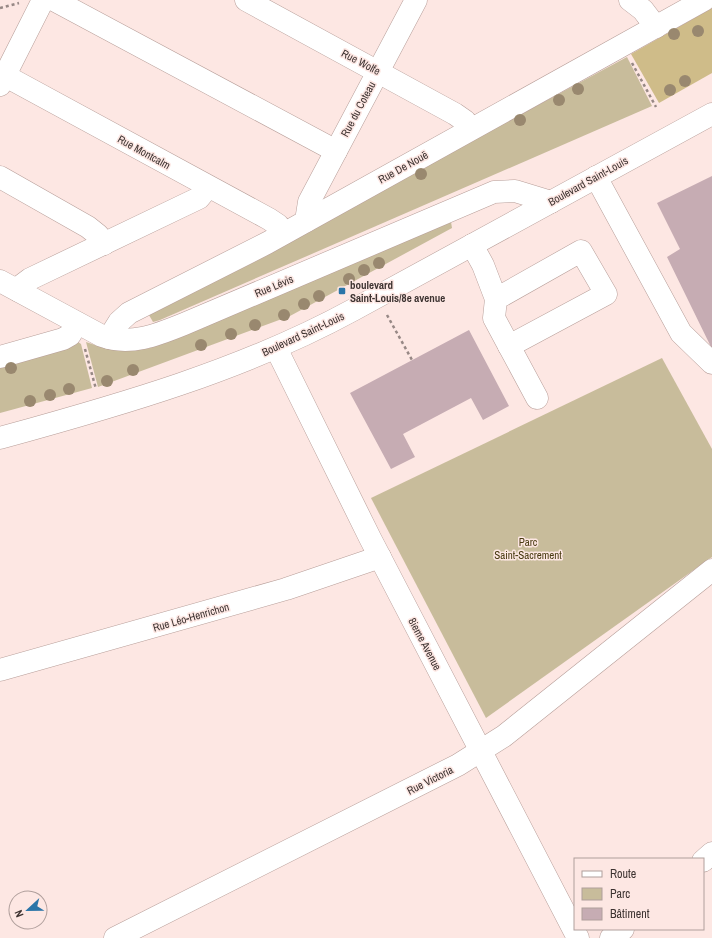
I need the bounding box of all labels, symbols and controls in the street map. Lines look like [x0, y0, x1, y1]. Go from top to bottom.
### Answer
street label: Rue Wolfe [339, 46, 383, 78]
street label: Rue du Coteau [338, 79, 378, 139]
street label: Rue Montcalm [115, 132, 173, 172]
street label: Rue De Nouë [376, 148, 430, 186]
street label: Boulevard Saint-Louis [546, 153, 631, 209]
street label: Rue Lévis [253, 271, 296, 300]
place label: boulevard Saint-Louis/8e avenue [350, 278, 445, 305]
marker: boulevard Saint-Louis/8e avenue [337, 286, 347, 296]
street label: Boulevard Saint-Louis [260, 309, 347, 359]
park label: Parc Saint-Sacrement [494, 535, 562, 562]
street label: Rue Léo-Henrichon [151, 599, 231, 635]
street label: 8ieme Avenue [405, 615, 445, 673]
street label: Rue Victoria [405, 762, 455, 798]
legend [574, 858, 704, 930]
text: Route [610, 866, 636, 882]
text: Parc [610, 886, 630, 902]
north arrow [8, 890, 48, 930]
text: Bâtiment [610, 906, 650, 922]
text: N [11, 908, 26, 919]

